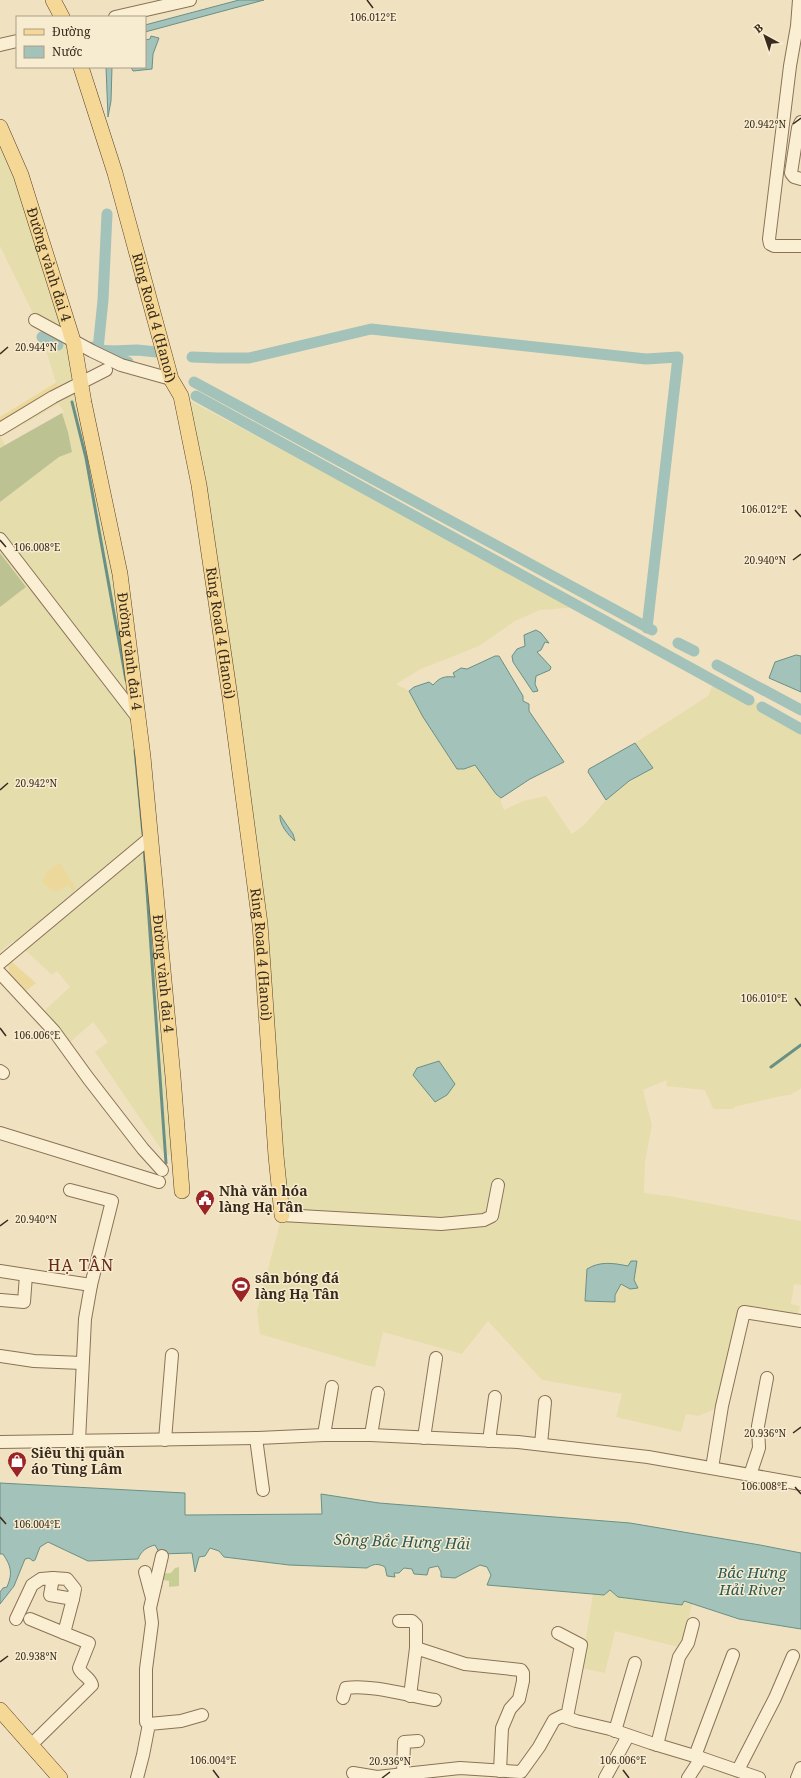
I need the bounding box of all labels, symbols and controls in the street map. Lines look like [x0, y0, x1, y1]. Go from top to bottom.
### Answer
text: 106.012°E [350, 10, 396, 24]
legend [16, 16, 146, 68]
north arrow [745, 16, 785, 56]
text: B [751, 20, 766, 36]
text: Đường [52, 23, 91, 40]
text: Nước [52, 43, 83, 60]
text: 20.942°N [744, 117, 786, 131]
street label: Đường vành đai 4 [23, 205, 76, 324]
street label: Ring Road 4 (Hanoi) [128, 251, 181, 386]
text: 20.944°N [15, 340, 57, 354]
text: 106.012°E [741, 502, 787, 516]
text: 106.008°E [14, 540, 60, 554]
text: 20.940°N [744, 553, 786, 567]
street label: Ring Road 4 (Hanoi) [202, 566, 240, 700]
street label: Đường vành đai 4 [113, 591, 147, 711]
text: 20.942°N [15, 776, 57, 790]
street label: Ring Road 4 (Hanoi) [246, 887, 277, 1022]
street label: Đường vành đai 4 [149, 914, 179, 1034]
text: 106.010°E [741, 991, 787, 1005]
text: 106.006°E [14, 1028, 60, 1042]
place label: Nhà văn hóa làng Hạ Tân [219, 1181, 308, 1216]
public building icon: Nhà văn hóa làng Hạ Tân [194, 1188, 216, 1216]
text: 20.940°N [15, 1212, 57, 1226]
district label: HẠ TÂN [48, 1254, 114, 1276]
place label: sân bóng đá làng Hạ Tân [255, 1268, 339, 1303]
sports icon: sân bóng đá làng Hạ Tân [230, 1275, 252, 1303]
text: 20.936°N [744, 1426, 786, 1440]
place label: Siêu thị quần áo Tùng Lâm [31, 1443, 125, 1478]
shop icon: Siêu thị quần áo Tùng Lâm [6, 1450, 28, 1478]
text: 106.008°E [741, 1479, 787, 1493]
text: 106.004°E [14, 1517, 60, 1531]
water label: Sông Bắc Hưng Hải [334, 1529, 471, 1553]
water label: Bắc Hưng Hải River [716, 1562, 787, 1599]
text: 20.938°N [15, 1649, 57, 1663]
text: 106.004°E [190, 1753, 236, 1767]
text: 106.006°E [600, 1753, 646, 1767]
text: 20.936°N [369, 1754, 411, 1768]

